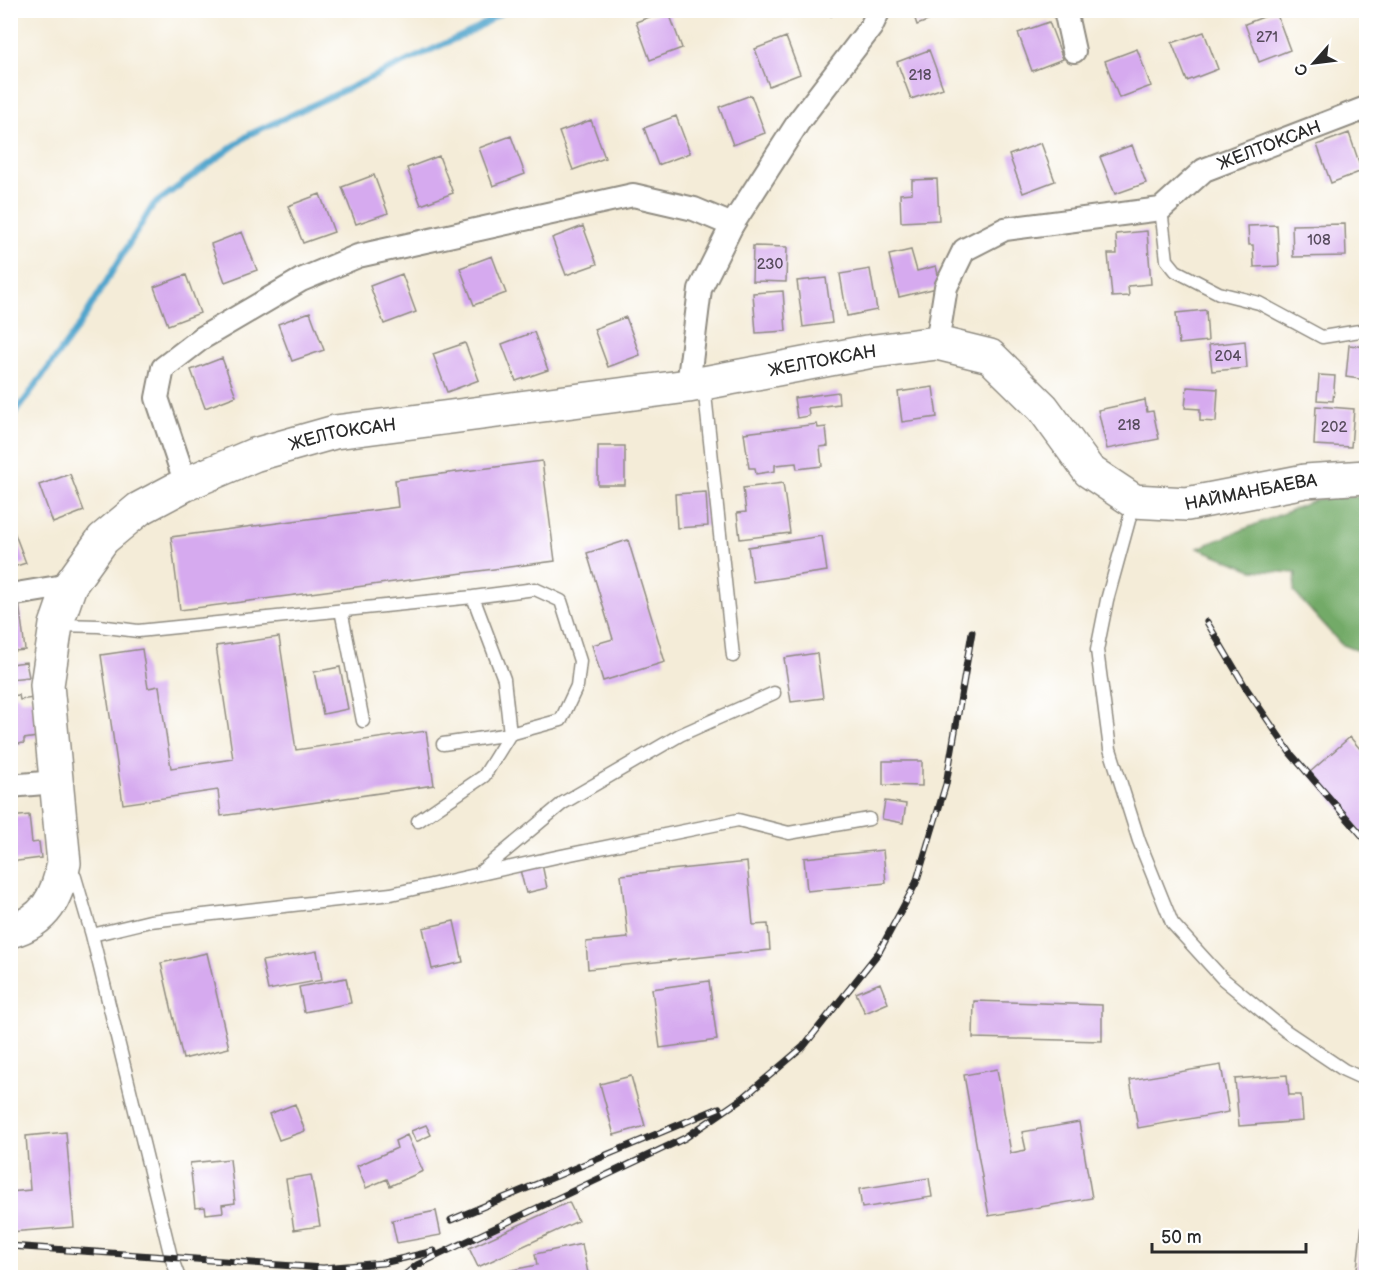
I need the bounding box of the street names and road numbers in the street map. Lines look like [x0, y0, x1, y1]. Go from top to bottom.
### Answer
street label: ЖЕЛТОКСАН [1215, 116, 1324, 175]
street label: ЖЕЛТОКСАН [767, 341, 878, 381]
street label: ЖЕЛТОКСАН [286, 414, 397, 456]
street label: НАЙМАНБАЕВА [1183, 470, 1318, 515]

